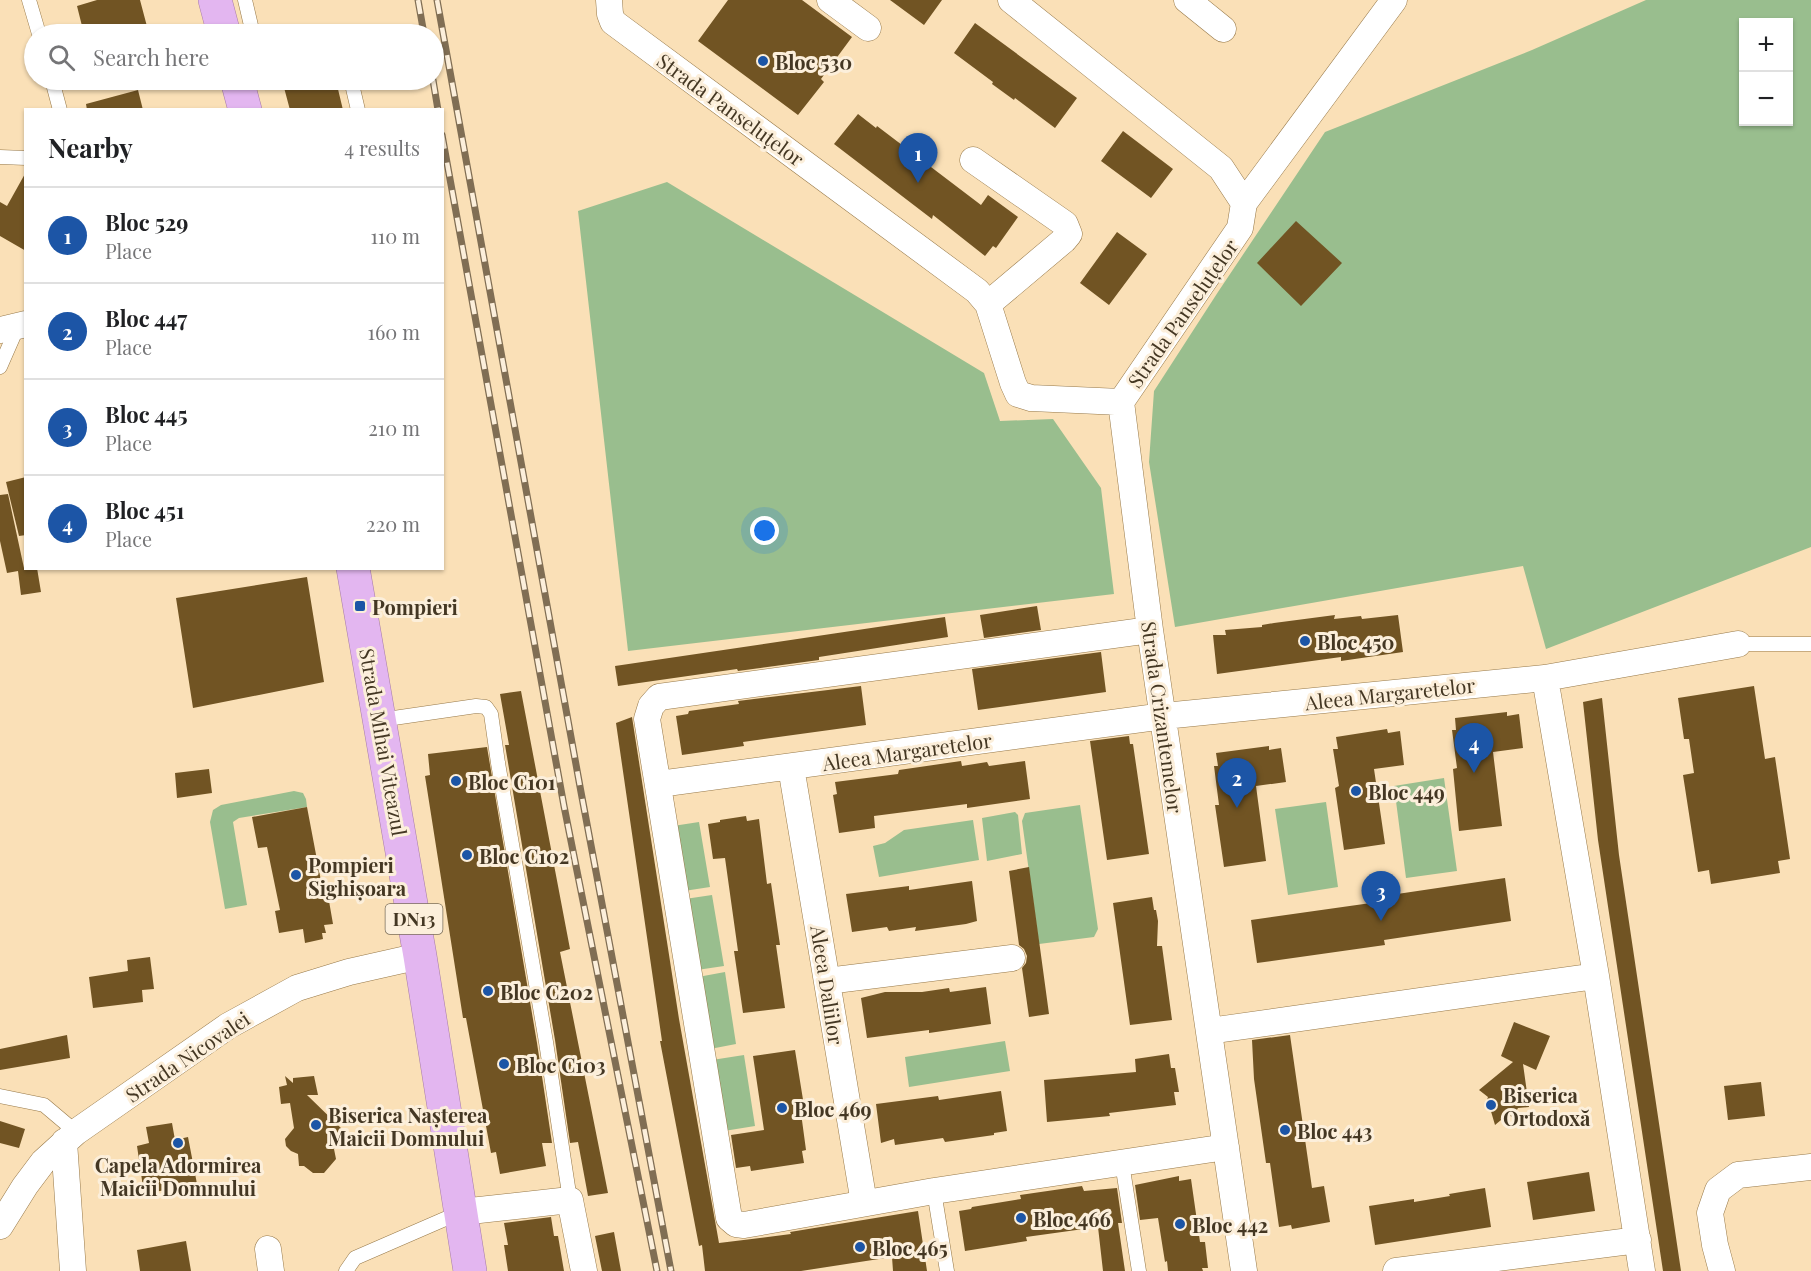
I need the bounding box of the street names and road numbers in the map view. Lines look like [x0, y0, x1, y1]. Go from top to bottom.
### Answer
street label: Strada Panseluțelor [651, 47, 810, 172]
street label: Strada Panseluțelor [1121, 233, 1244, 393]
street label: Strada Crizantemelor [1136, 619, 1190, 815]
street label: Strada Mihai Viteazul [354, 646, 414, 838]
street label: Aleea Margaretelor [1303, 671, 1476, 715]
street label: Aleea Margaretelor [820, 726, 994, 776]
road number: DN13 [386, 904, 442, 934]
street label: Aleea Daliilor [805, 923, 851, 1047]
street label: Strada Nicovalei [120, 1004, 255, 1108]

